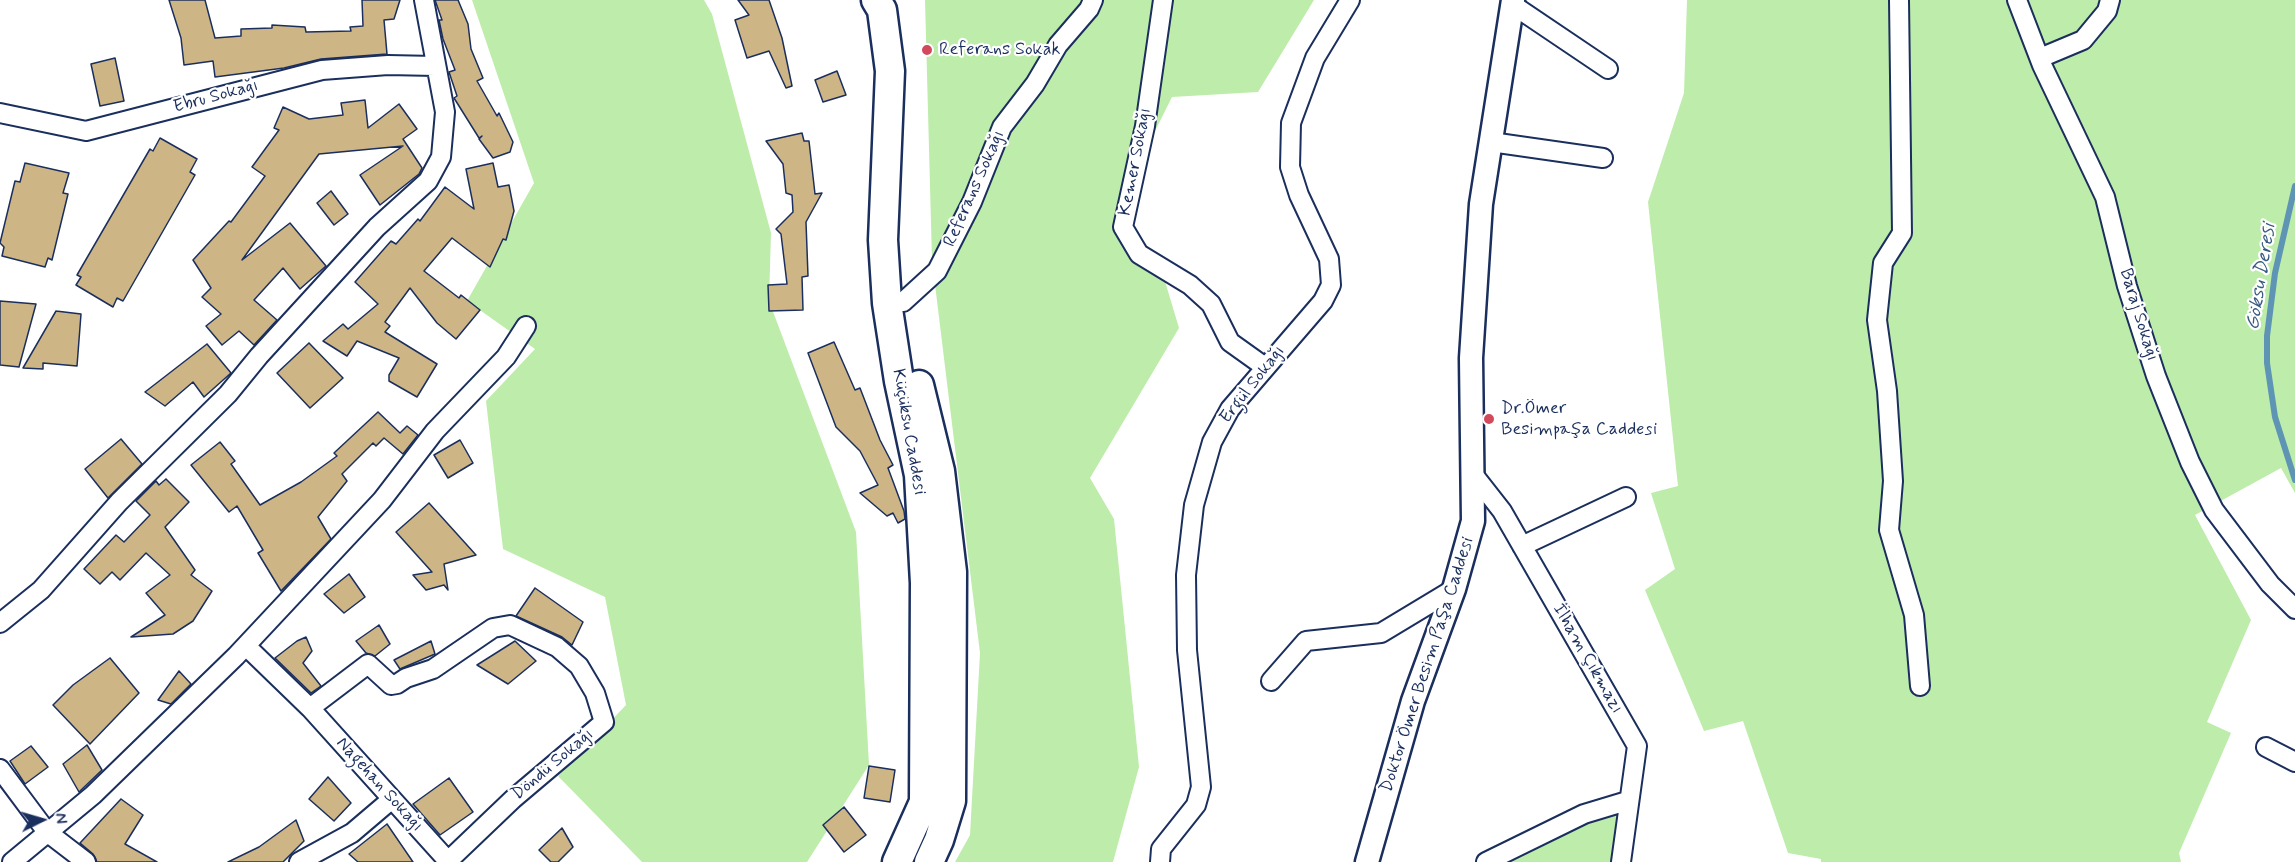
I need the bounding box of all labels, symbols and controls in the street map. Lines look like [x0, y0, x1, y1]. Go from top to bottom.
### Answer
place label: Referans Sokak [939, 39, 1060, 61]
marker: Referans Sokak [920, 43, 934, 57]
street label: Ebru Sokağı [171, 75, 261, 119]
street label: Kemer Sokağı [1115, 106, 1157, 218]
street label: Referans Sokağı [940, 127, 1010, 251]
water label: Göksu Deresi [2242, 222, 2282, 332]
street label: Baraj Sokağı [2114, 266, 2162, 364]
street label: Ergül Sokağı [1216, 342, 1290, 428]
street label: Küçüksu Caddesi [886, 367, 930, 497]
place label: Dr.Ömer Besimpaşa Caddesi [1501, 398, 1657, 440]
marker: Dr.Ömer Besimpaşa Caddesi [1482, 412, 1496, 426]
street label: Doktor Ömer Besim Paşa Caddesi [1376, 535, 1480, 795]
street label: İlham Çıkmazı [1547, 600, 1627, 718]
street label: Döndü Sokağı [508, 724, 598, 806]
street label: Nagehan Sokağı [331, 733, 427, 837]
north arrow [12, 790, 72, 850]
text: N [50, 812, 71, 825]

